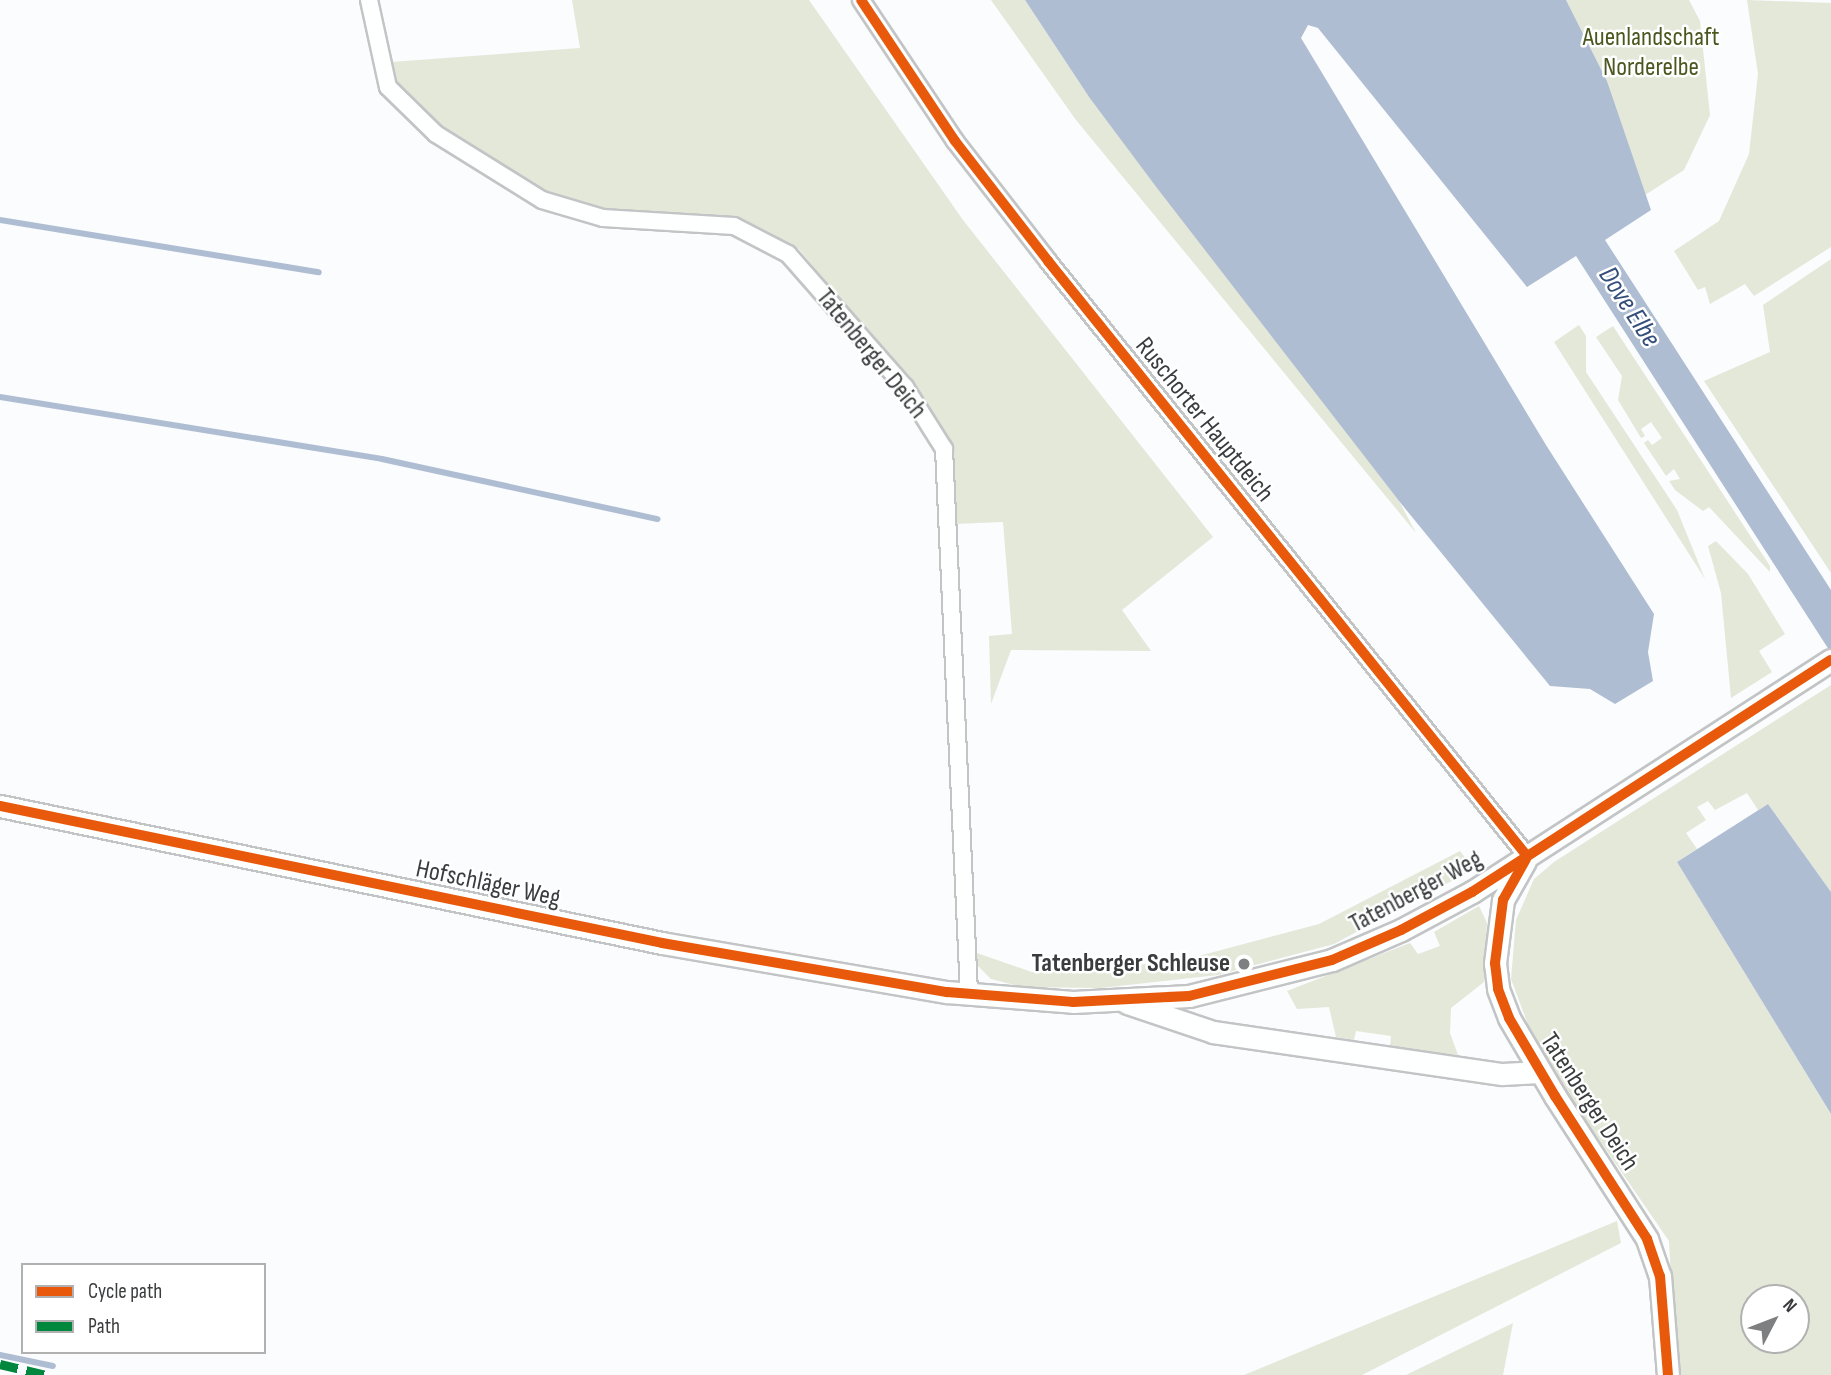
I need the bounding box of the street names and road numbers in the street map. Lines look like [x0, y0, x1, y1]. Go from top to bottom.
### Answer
street label: Tatenberger Deich [809, 283, 933, 425]
street label: Ruschorter Hauptdeich [1128, 332, 1280, 508]
street label: Tatenberger Weg [1344, 844, 1488, 940]
street label: Hofschläger Weg [413, 853, 563, 915]
street label: Tatenberger Deich [1533, 1027, 1645, 1177]

